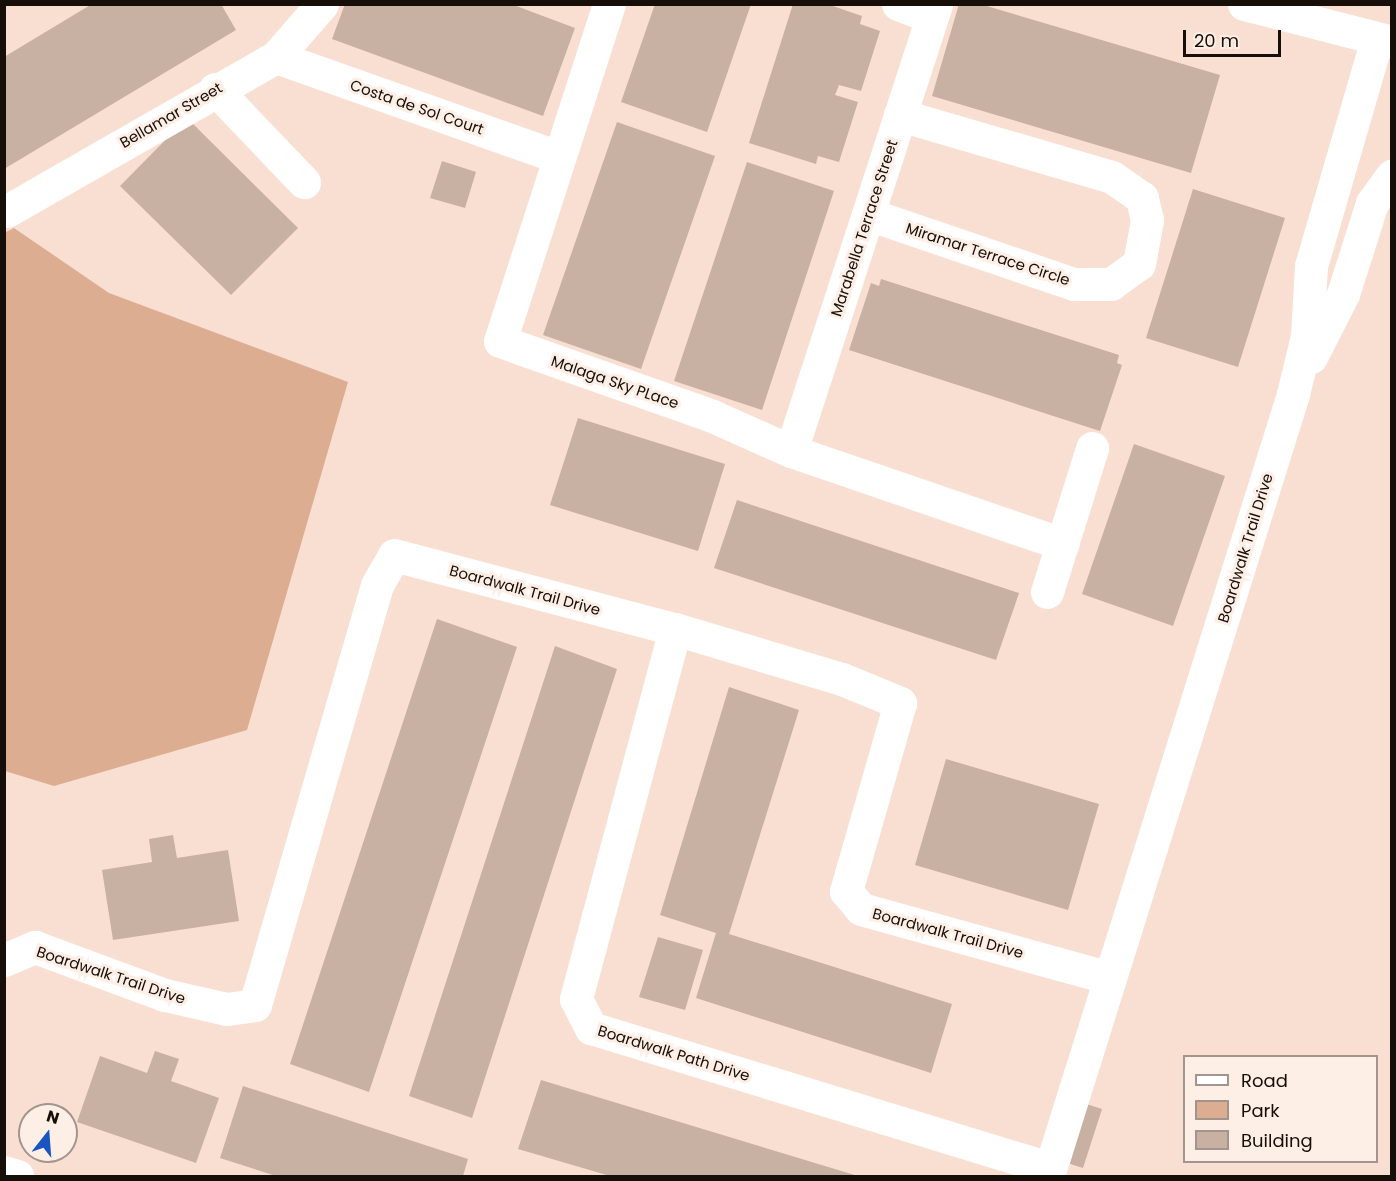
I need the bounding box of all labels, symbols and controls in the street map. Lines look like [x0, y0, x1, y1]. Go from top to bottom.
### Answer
scale bar [1186, 18, 1284, 56]
text: 20 m [1194, 28, 1239, 53]
street label: Costa de Sol Court [348, 76, 486, 138]
street label: Bellamar Street [117, 78, 225, 152]
street label: Marabella Terrace Street [827, 137, 901, 319]
street label: Miramar Terrace Circle [904, 219, 1072, 289]
street label: Malaga Sky PLace [549, 352, 681, 412]
street label: Boardwalk Trail Drive [1214, 471, 1276, 625]
street label: Boardwalk Trail Drive [448, 561, 602, 619]
street label: Boardwalk Trail Drive [871, 904, 1025, 962]
street label: Boardwalk Trail Drive [34, 942, 188, 1008]
street label: Boardwalk Path Drive [596, 1021, 752, 1085]
legend [1183, 1055, 1378, 1163]
text: Road [1241, 1068, 1288, 1093]
text: Park [1241, 1098, 1280, 1123]
north arrow [18, 1103, 78, 1163]
text: N [44, 1104, 62, 1130]
text: Building [1241, 1128, 1313, 1153]

